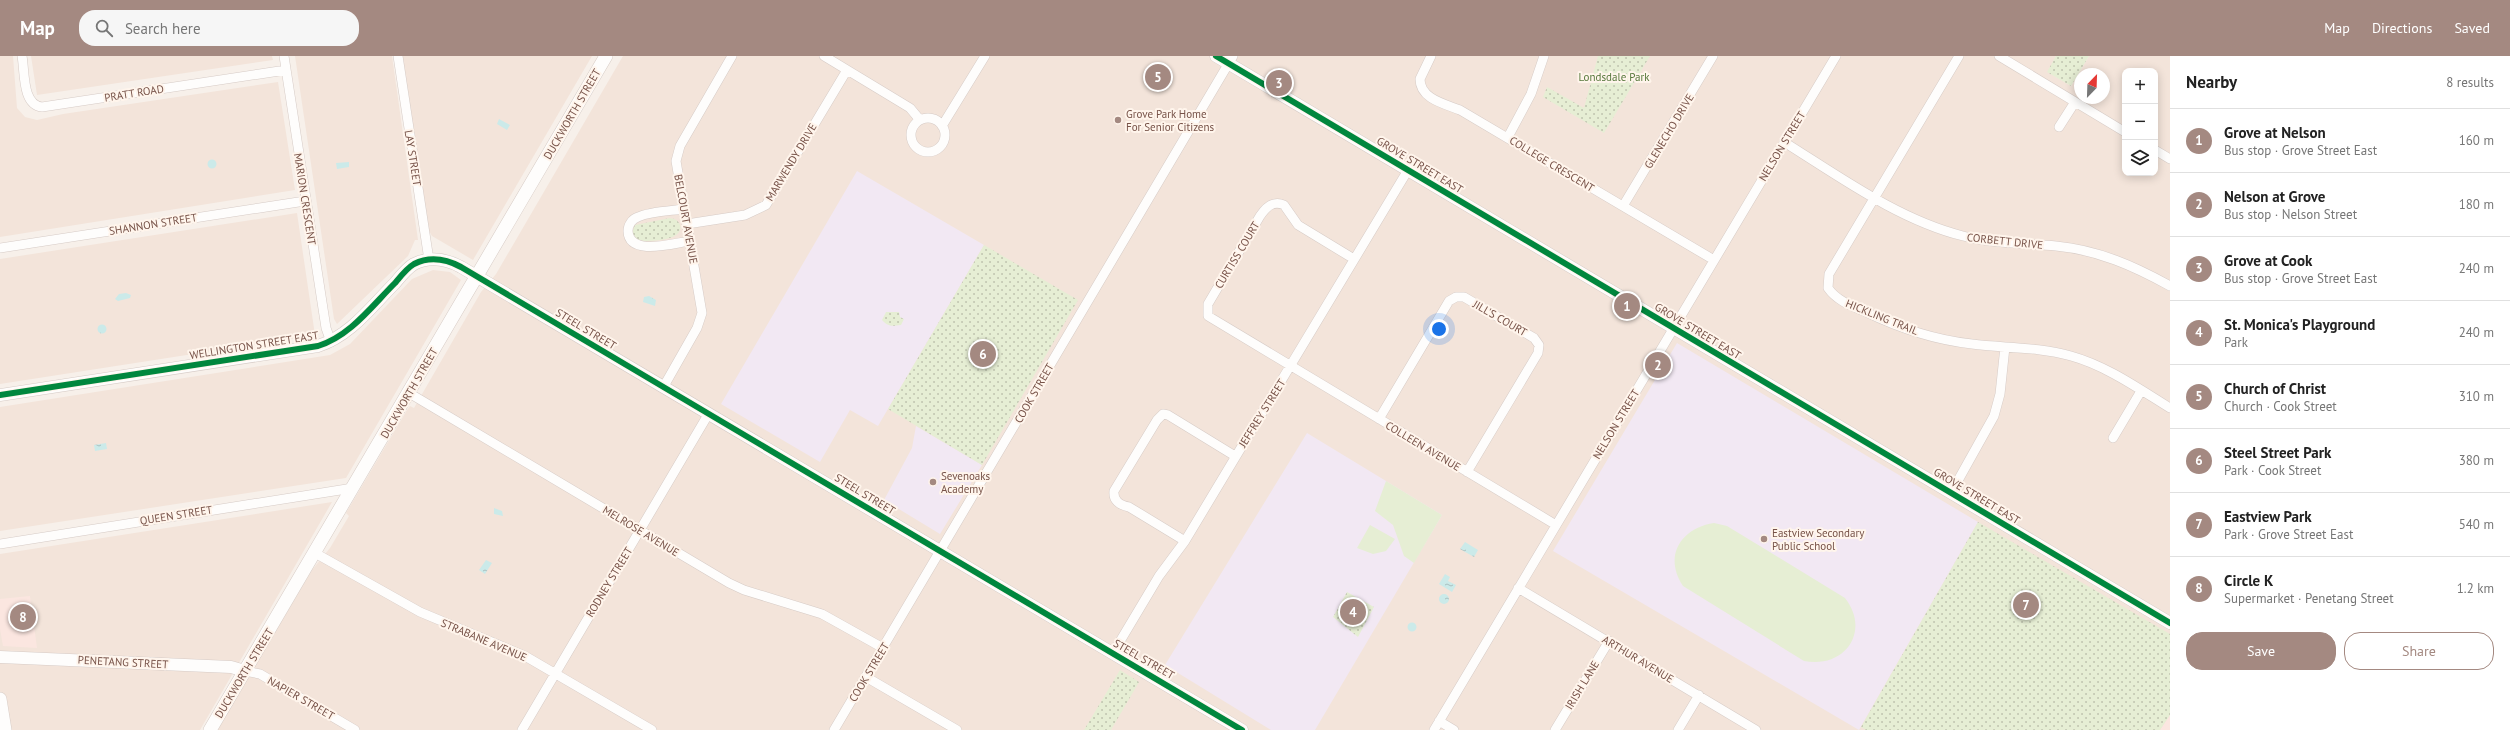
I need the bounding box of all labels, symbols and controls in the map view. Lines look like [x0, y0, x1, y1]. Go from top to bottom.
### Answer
search box [79, 10, 359, 46]
text: Map [20, 16, 55, 40]
icon: search [93, 17, 115, 39]
text: Search here [125, 19, 201, 38]
text: Map [2324, 19, 2350, 37]
text: Directions [2372, 19, 2432, 37]
text: Saved [2454, 19, 2490, 37]
pin: 5 [1145, 62, 1171, 92]
street label: DUCKWORTH STREET [540, 66, 604, 162]
pin: 3 [1266, 68, 1292, 98]
north arrow [2074, 68, 2110, 104]
map controls [2122, 68, 2158, 176]
button: + [2122, 68, 2158, 104]
park label: Londsdale Park [1579, 70, 1650, 84]
text: Nearby [2186, 71, 2237, 93]
text: 8 results [2446, 74, 2494, 91]
street label: PRATT ROAD [103, 81, 165, 105]
street label: GLENECHO DRIVE [1641, 91, 1697, 171]
button: − [2122, 104, 2158, 140]
place label: Grove Park Home For Senior Citizens [1126, 107, 1214, 134]
street label: NELSON STREET [1756, 108, 1808, 184]
marker: Grove Park Home For Senior Citizens [1113, 115, 1123, 125]
street label: MARWENDY DRIVE [762, 120, 820, 203]
text: Grove at Nelson [2224, 123, 2326, 142]
street label: LAY STREET [402, 129, 424, 187]
text: 1 [2195, 132, 2203, 149]
text: 160 m [2459, 132, 2494, 149]
street label: COLLEGE CRESCENT [1507, 133, 1597, 195]
street label: GROVE STREET EAST [1374, 134, 1466, 196]
button: layers [2122, 140, 2158, 176]
text: Bus stop · Grove Street East [2224, 142, 2377, 159]
street label: MARION CRESCENT [291, 152, 319, 246]
street label: BELCOURT AVENUE [671, 173, 701, 265]
text: Nelson at Grove [2224, 187, 2325, 206]
text: 2 [2195, 196, 2203, 213]
text: 180 m [2459, 196, 2494, 213]
text: Bus stop · Nelson Street [2224, 206, 2357, 223]
street label: SHANNON STREET [108, 210, 198, 238]
street label: CURTISS COURT [1211, 219, 1263, 291]
street label: CORBETT DRIVE [1966, 230, 2044, 252]
text: Grove at Cook [2224, 251, 2312, 270]
text: 3 [2195, 260, 2203, 277]
text: 240 m [2459, 260, 2494, 277]
text: Bus stop · Grove Street East [2224, 270, 2377, 287]
pin: 1 [1614, 291, 1640, 321]
street label: JILL'S COURT [1470, 296, 1530, 339]
street label: HICKLING TRAIL [1844, 296, 1921, 338]
street label: GROVE STREET EAST [1652, 300, 1744, 362]
street label: STEEL STREET [553, 305, 619, 353]
text: St. Monica's Playground [2224, 315, 2375, 334]
your location [1429, 319, 1449, 339]
text: 4 [2195, 324, 2203, 341]
text: 240 m [2459, 324, 2494, 341]
street label: WELLINGTON STREET EAST [189, 328, 319, 362]
text: Park [2224, 334, 2248, 351]
pin: 6 [970, 339, 996, 369]
street label: DUCKWORTH STREET [377, 345, 441, 441]
pin: 2 [1645, 350, 1671, 380]
street label: COOK STREET [1011, 361, 1057, 425]
street label: JEFFREY STREET [1235, 376, 1289, 451]
text: Church of Christ [2224, 379, 2326, 398]
street label: NELSON STREET [1590, 386, 1642, 462]
text: 5 [2195, 388, 2203, 405]
text: 310 m [2459, 388, 2494, 405]
text: Church · Cook Street [2224, 398, 2337, 415]
street label: COLLEEN AVENUE [1383, 418, 1463, 474]
text: Steel Street Park [2224, 443, 2331, 462]
text: 6 [2195, 452, 2203, 469]
text: 380 m [2459, 452, 2494, 469]
text: Park · Cook Street [2224, 462, 2321, 479]
street label: GROVE STREET EAST [1931, 465, 2023, 527]
place label: Sevenoaks Academy [941, 469, 991, 496]
street label: STEEL STREET [832, 470, 898, 518]
marker: Sevenoaks Academy [928, 477, 938, 487]
street label: QUEEN STREET [139, 502, 213, 528]
street label: MELROSE AVENUE [600, 503, 682, 559]
text: Eastview Park [2224, 507, 2312, 526]
text: 7 [2195, 516, 2203, 533]
text: 540 m [2459, 516, 2494, 533]
place label: Eastview Secondary Public School [1772, 526, 1865, 553]
text: Park · Grove Street East [2224, 526, 2353, 543]
marker: Eastview Secondary Public School [1759, 534, 1769, 544]
street label: RODNEY STREET [583, 544, 635, 620]
text: Circle K [2224, 571, 2273, 590]
text: 8 [2195, 580, 2203, 597]
text: 1.2 km [2457, 580, 2494, 597]
pin: 7 [2013, 590, 2039, 620]
text: Supermarket · Penetang Street [2224, 590, 2394, 607]
pin: 4 [1340, 597, 1366, 627]
pin: 8 [10, 602, 36, 632]
street label: STRABANE AVENUE [439, 616, 529, 664]
street label: DUCKWORTH STREET [212, 625, 276, 721]
street label: ARTHUR AVENUE [1600, 632, 1676, 686]
button: Save [2186, 632, 2336, 670]
button: Share [2344, 632, 2494, 670]
street label: STEEL STREET [1111, 636, 1177, 682]
street label: COOK STREET [846, 640, 892, 704]
street label: PENETANG STREET [77, 653, 169, 671]
street label: IRISH LANE [1562, 658, 1602, 712]
street label: NAPIER STREET [265, 673, 337, 723]

